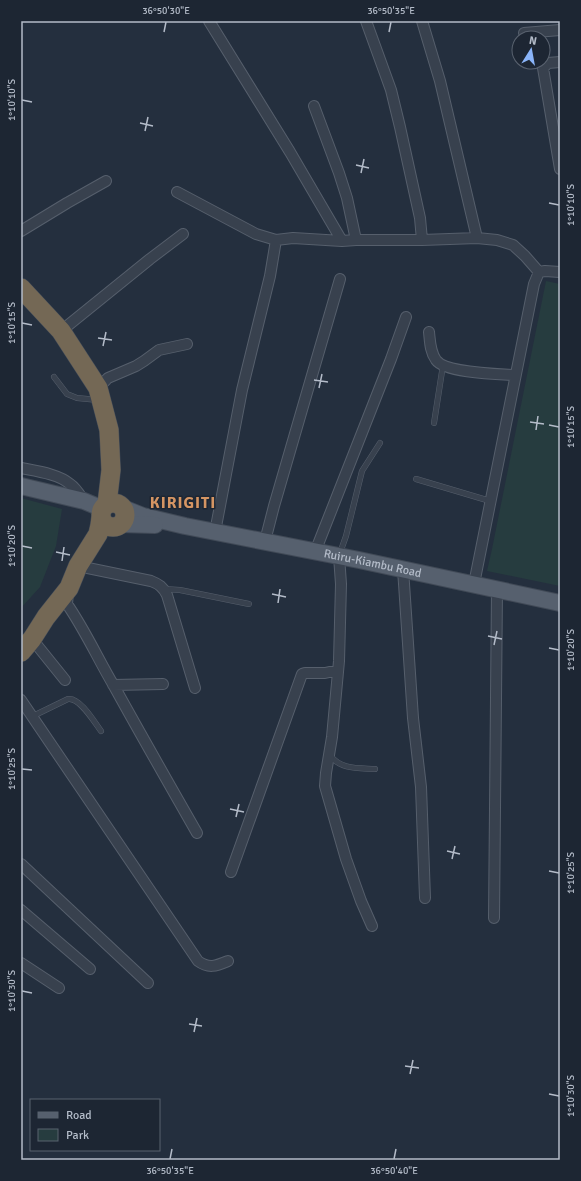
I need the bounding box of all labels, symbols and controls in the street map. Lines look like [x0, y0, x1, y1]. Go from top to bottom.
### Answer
text: 36°50'30"E [142, 5, 190, 17]
text: 36°50'35"E [367, 5, 415, 17]
north arrow [511, 30, 551, 70]
text: N [528, 34, 538, 48]
text: 1°10'10"S [6, 78, 18, 121]
text: 1°10'10"S [565, 183, 577, 226]
text: 1°10'15"S [6, 301, 18, 344]
text: 1°10'15"S [565, 405, 577, 448]
district label: KIRIGITI [150, 493, 216, 513]
text: 1°10'20"S [6, 524, 18, 567]
street label: Ruiru-Kiambu Road [323, 546, 423, 581]
text: 1°10'20"S [565, 628, 577, 671]
text: 1°10'25"S [6, 747, 18, 790]
text: 1°10'25"S [565, 851, 577, 894]
text: 1°10'30"S [6, 969, 18, 1012]
text: 1°10'30"S [565, 1074, 577, 1117]
legend [30, 1099, 160, 1151]
text: Road [66, 1108, 92, 1123]
text: Park [66, 1128, 89, 1143]
text: 36°50'35"E [146, 1165, 194, 1177]
text: 36°50'40"E [370, 1165, 418, 1177]

